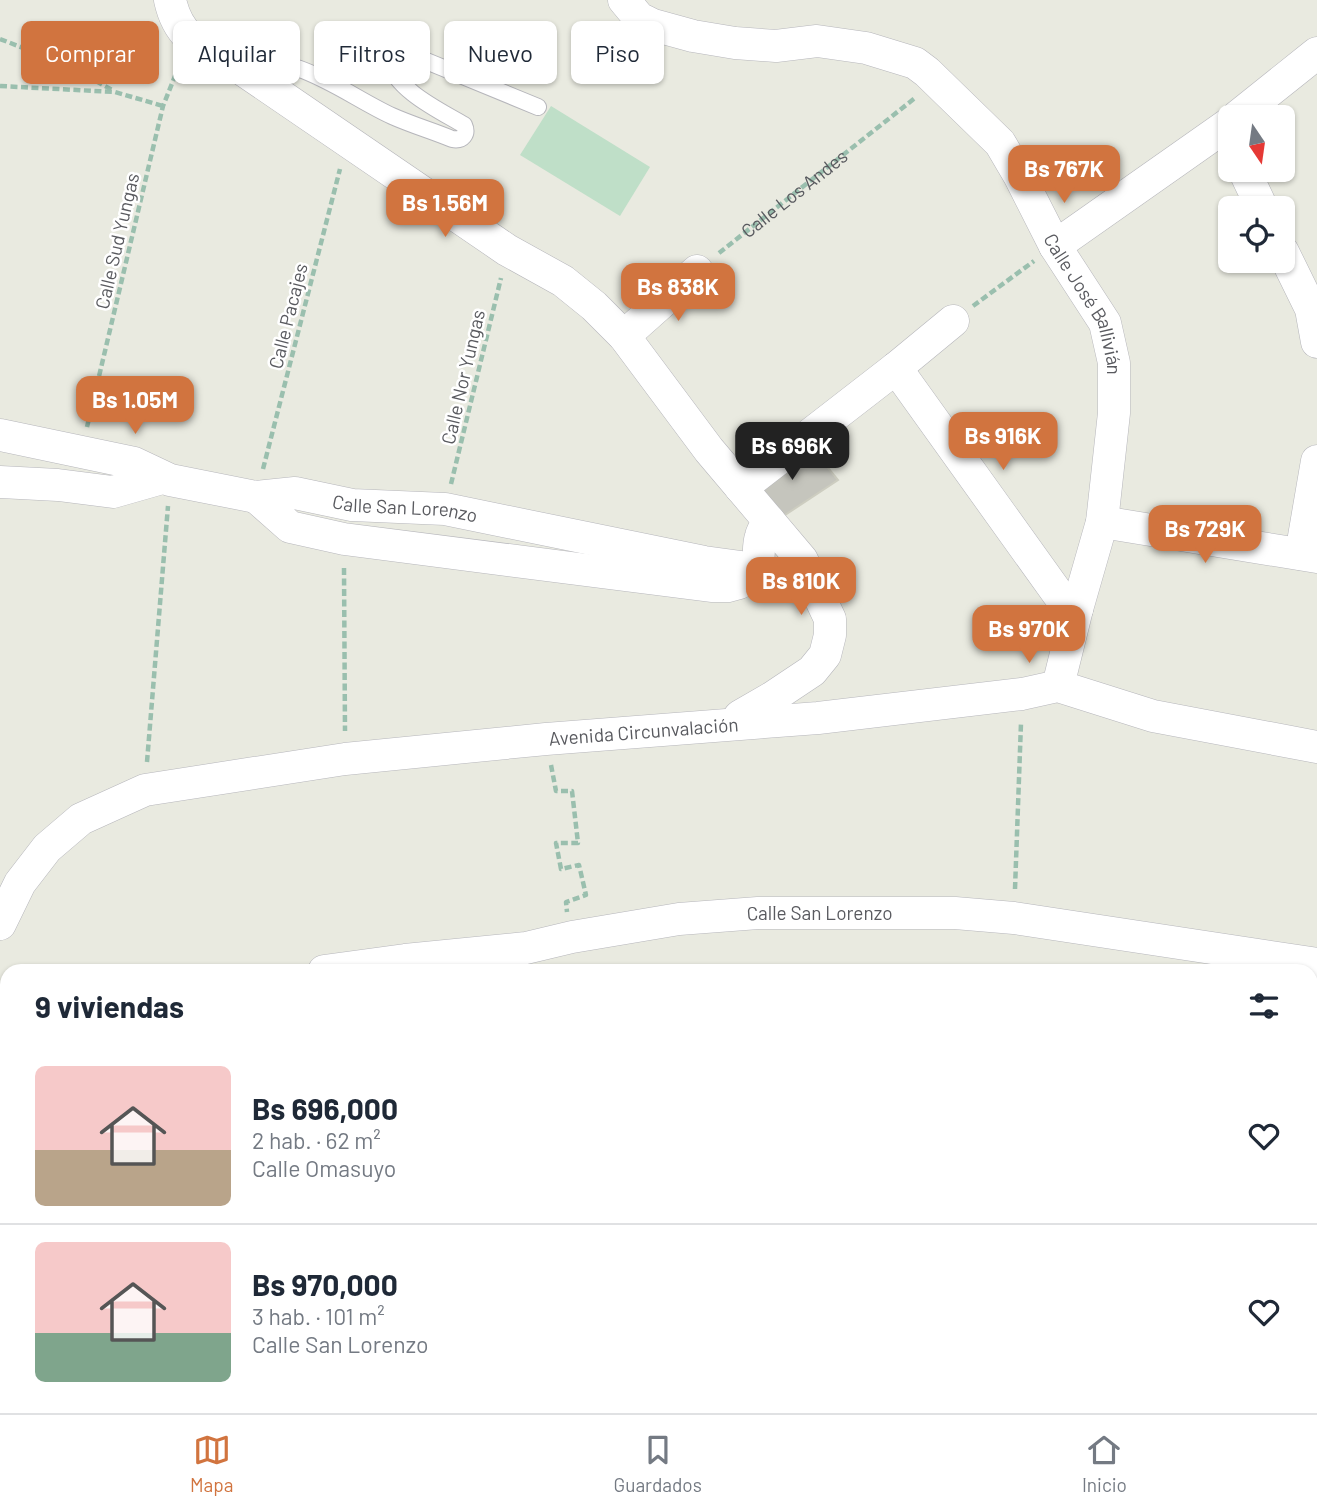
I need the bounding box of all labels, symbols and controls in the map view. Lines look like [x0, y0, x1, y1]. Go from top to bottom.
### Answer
chip: Comprar [21, 21, 159, 84]
chip: Alquilar [173, 21, 300, 84]
chip: Filtros [314, 21, 430, 84]
chip: Nuevo [444, 21, 557, 84]
chip: Piso [571, 21, 664, 84]
north arrow [1218, 105, 1295, 182]
map controls [1218, 105, 1295, 273]
street label: Calle Los Andes [736, 144, 852, 242]
pin: Bs 767K [999, 146, 1129, 205]
text: Bs 767K [1024, 154, 1104, 182]
street label: Calle Sud Yungas [90, 171, 143, 311]
pin: Bs 1.56M [373, 180, 517, 239]
text: Bs 1.56M [402, 188, 488, 216]
button: locate [1218, 196, 1295, 273]
street label: Calle José Ballivián [1040, 229, 1126, 375]
street label: Calle Pacajes [263, 261, 312, 371]
pin: Bs 838K [613, 264, 743, 323]
text: Bs 838K [637, 272, 719, 300]
street label: Calle Nor Yungas [436, 307, 489, 446]
pin: Bs 1.05M [63, 376, 207, 436]
text: Bs 1.05M [92, 385, 178, 413]
pin: Bs 916K [938, 412, 1068, 472]
text: Bs 916K [965, 421, 1041, 449]
pin: Bs 696K [727, 422, 857, 482]
text: Bs 696K [751, 431, 833, 459]
street label: Calle San Lorenzo [330, 489, 480, 526]
pin: Bs 729K [1140, 505, 1270, 565]
text: Bs 729K [1164, 514, 1246, 542]
pin: Bs 810K [736, 558, 866, 617]
text: Bs 810K [762, 566, 840, 594]
pin: Bs 970K [964, 606, 1094, 665]
text: Bs 970K [988, 614, 1070, 642]
street label: Avenida Circunvalación [548, 712, 739, 750]
street label: Calle San Lorenzo [746, 901, 893, 925]
icon: filters [1245, 987, 1283, 1025]
text: 9 viviendas [35, 988, 184, 1024]
text: Bs 696,000 [252, 1090, 398, 1126]
icon: home [91, 1094, 175, 1178]
icon: heart [1245, 1117, 1283, 1155]
text: 2 hab. · 62 m² [252, 1126, 381, 1154]
text: Calle Omasuyo [252, 1154, 396, 1182]
text: Bs 970,000 [252, 1266, 398, 1302]
icon: home [91, 1270, 175, 1354]
icon: heart [1245, 1293, 1283, 1331]
text: 3 hab. · 101 m² [252, 1302, 385, 1330]
text: Calle San Lorenzo [252, 1330, 428, 1358]
tab: Mapa [190, 1431, 234, 1496]
tab: Guardados [614, 1431, 702, 1496]
tab: Inicio [1082, 1431, 1127, 1496]

